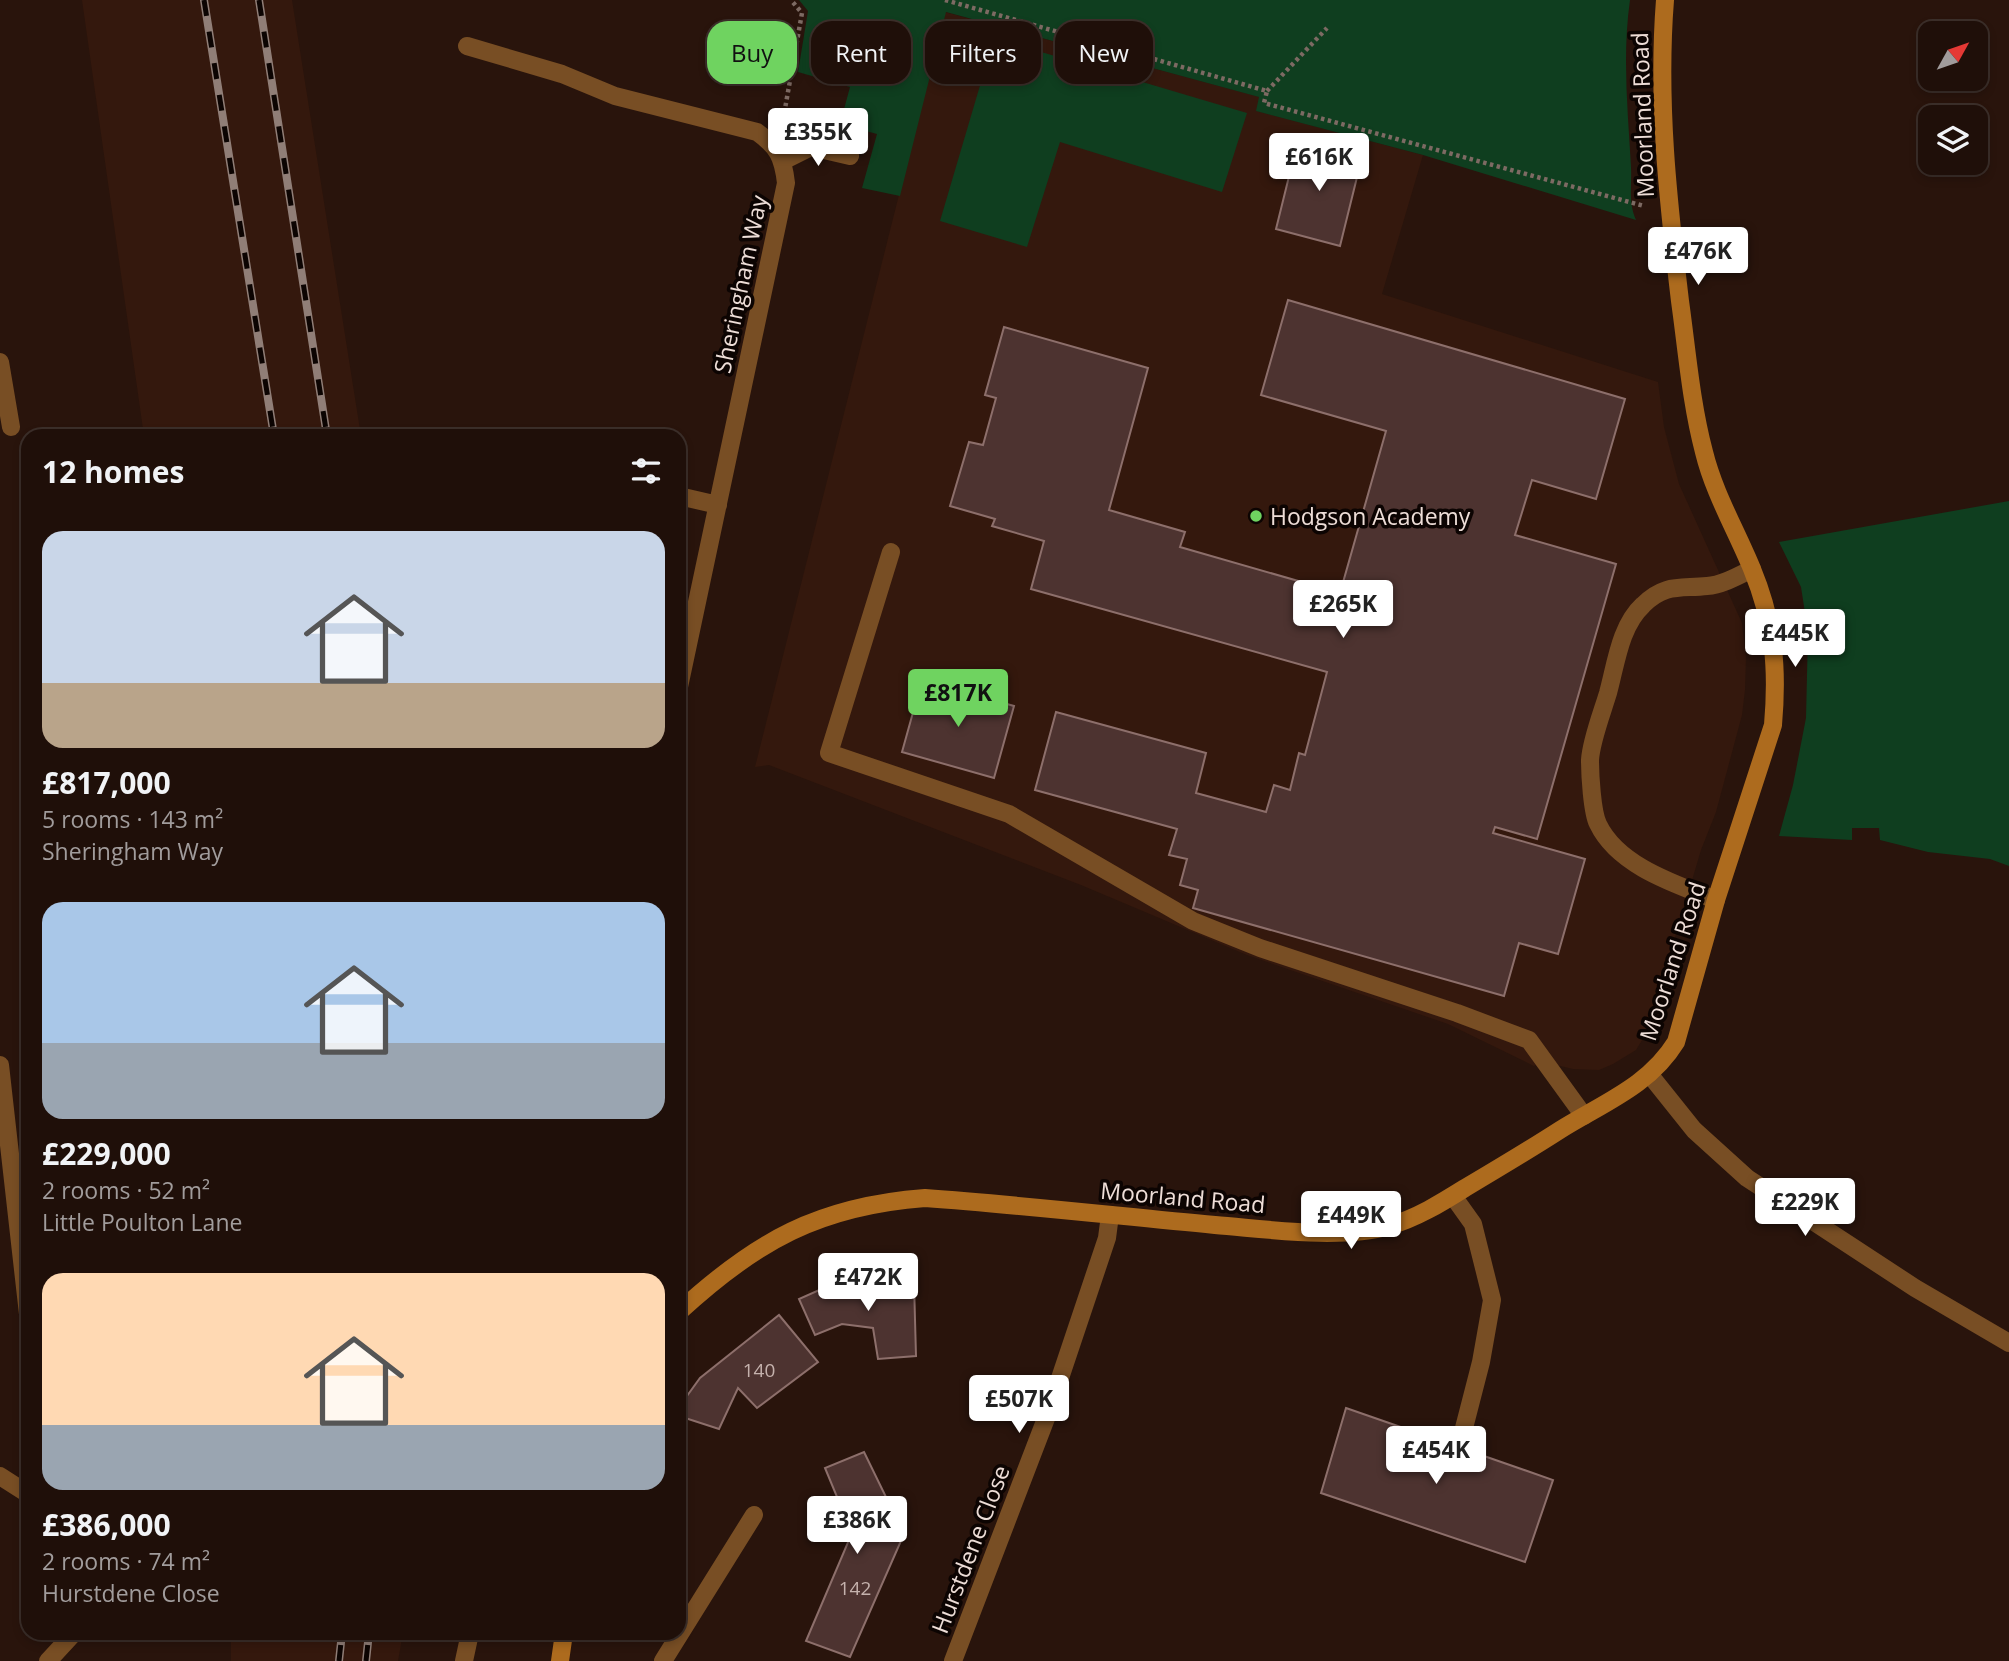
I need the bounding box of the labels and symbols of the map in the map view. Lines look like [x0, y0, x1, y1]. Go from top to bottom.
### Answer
north arrow [1918, 21, 1988, 91]
street label: Moorland Road [1623, 32, 1661, 198]
pin: £355K [769, 108, 867, 168]
pin: £616K [1270, 134, 1368, 193]
street label: Sheringham Way [706, 192, 775, 376]
pin: £476K [1649, 228, 1747, 287]
place label: Hodgson Academy [1270, 500, 1471, 532]
marker: Hodgson Academy [1248, 508, 1264, 524]
pin: £265K [1294, 580, 1392, 640]
pin: £445K [1746, 610, 1844, 669]
pin: £817K [909, 670, 1007, 729]
street label: Moorland Road [1631, 877, 1713, 1045]
street label: Moorland Road [1099, 1174, 1267, 1220]
pin: £229K [1756, 1178, 1854, 1238]
pin: £449K [1302, 1192, 1400, 1251]
pin: £472K [819, 1254, 917, 1313]
house number: 140 [743, 1357, 775, 1383]
pin: £507K [970, 1376, 1068, 1435]
pin: £454K [1387, 1426, 1485, 1486]
street label: Hurstdene Close [923, 1460, 1017, 1638]
pin: £386K [808, 1496, 906, 1556]
house number: 142 [839, 1575, 871, 1601]

